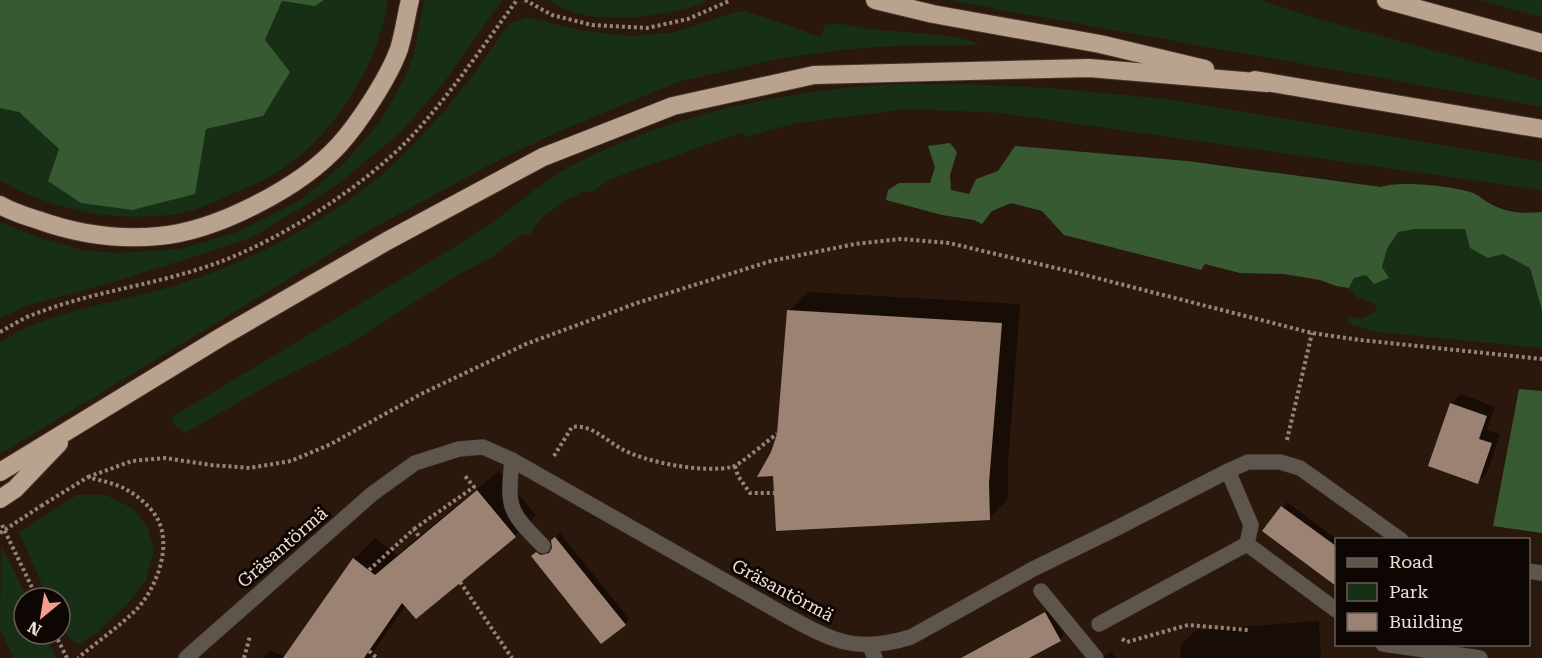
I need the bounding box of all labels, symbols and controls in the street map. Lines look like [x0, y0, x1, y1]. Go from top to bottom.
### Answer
street label: Gräsantörmä [233, 502, 331, 592]
legend [1335, 538, 1530, 646]
text: Road [1389, 551, 1434, 572]
street label: Gräsantörmä [729, 554, 838, 626]
text: Park [1389, 581, 1429, 602]
north arrow [12, 586, 72, 646]
text: Building [1389, 611, 1463, 632]
text: N [25, 617, 45, 640]

